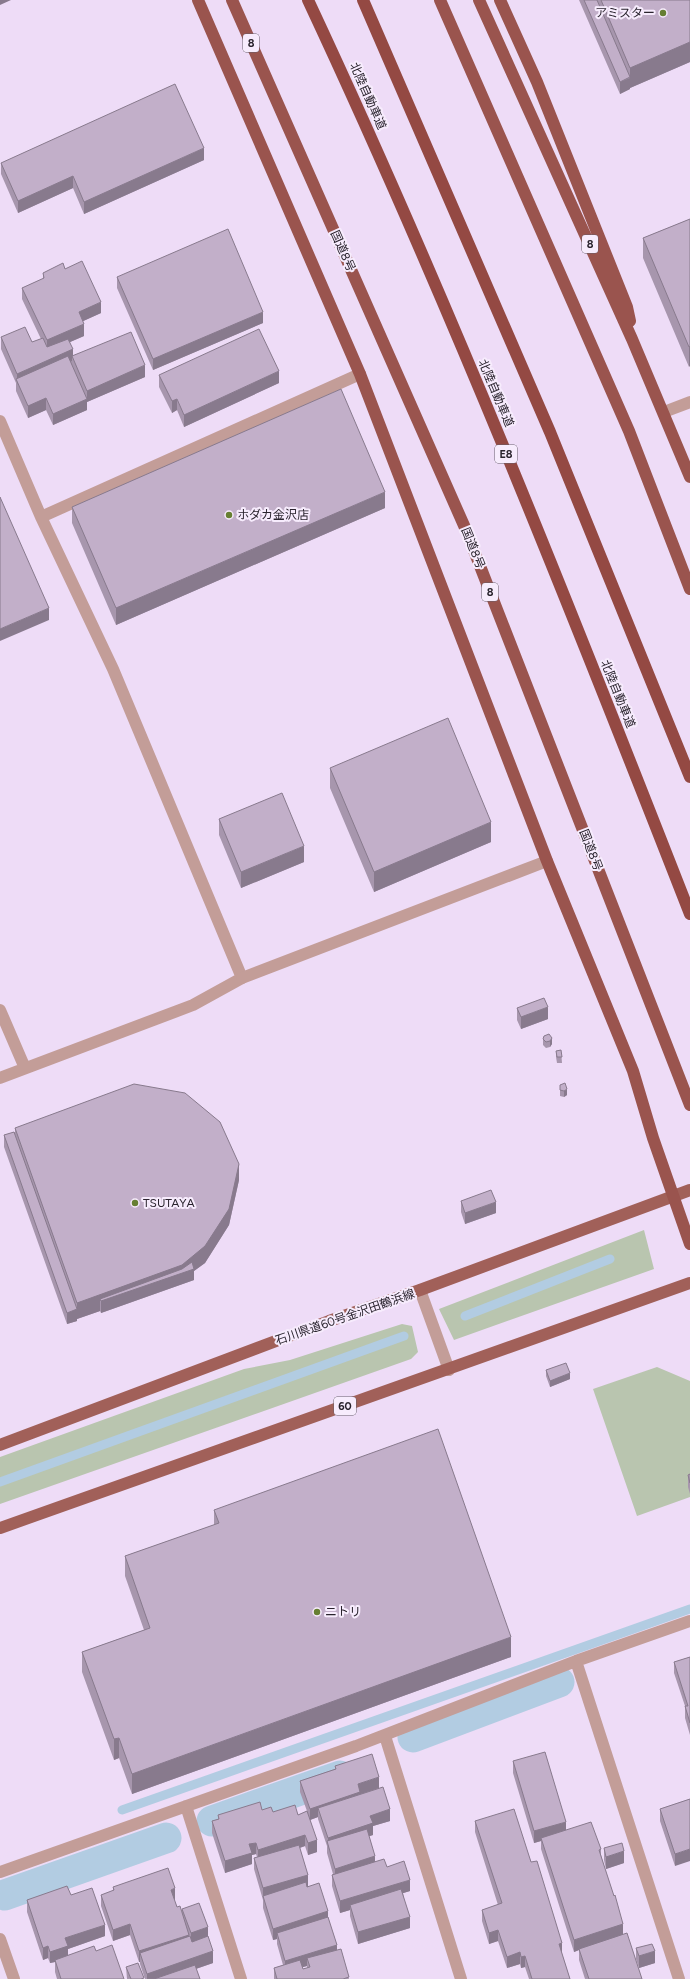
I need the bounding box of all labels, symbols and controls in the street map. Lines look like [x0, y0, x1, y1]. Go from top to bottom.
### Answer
place label: アミスター [595, 6, 655, 20]
marker: アミスター [658, 8, 668, 18]
road number: 8 [243, 34, 259, 52]
street label: 北陸自動車道 [347, 60, 389, 132]
street label: 国道8号 [328, 228, 358, 274]
road number: 8 [582, 235, 598, 253]
street label: 北陸自動車道 [475, 357, 517, 429]
road number: E8 [495, 445, 517, 463]
place label: ホダカ金沢店 [237, 508, 309, 522]
marker: ホダカ金沢店 [224, 510, 234, 520]
street label: 国道8号 [458, 525, 488, 571]
road number: 8 [482, 583, 498, 601]
street label: 北陸自動車道 [598, 658, 638, 730]
street label: 国道8号 [577, 827, 605, 873]
place label: TSUTAYA [143, 1196, 195, 1210]
marker: TSUTAYA [130, 1198, 140, 1208]
street label: 石川県道60号金沢田鶴浜線 [273, 1287, 417, 1347]
road number: 60 [334, 1397, 356, 1415]
place label: ニトリ [325, 1605, 361, 1619]
marker: ニトリ [312, 1607, 322, 1617]

